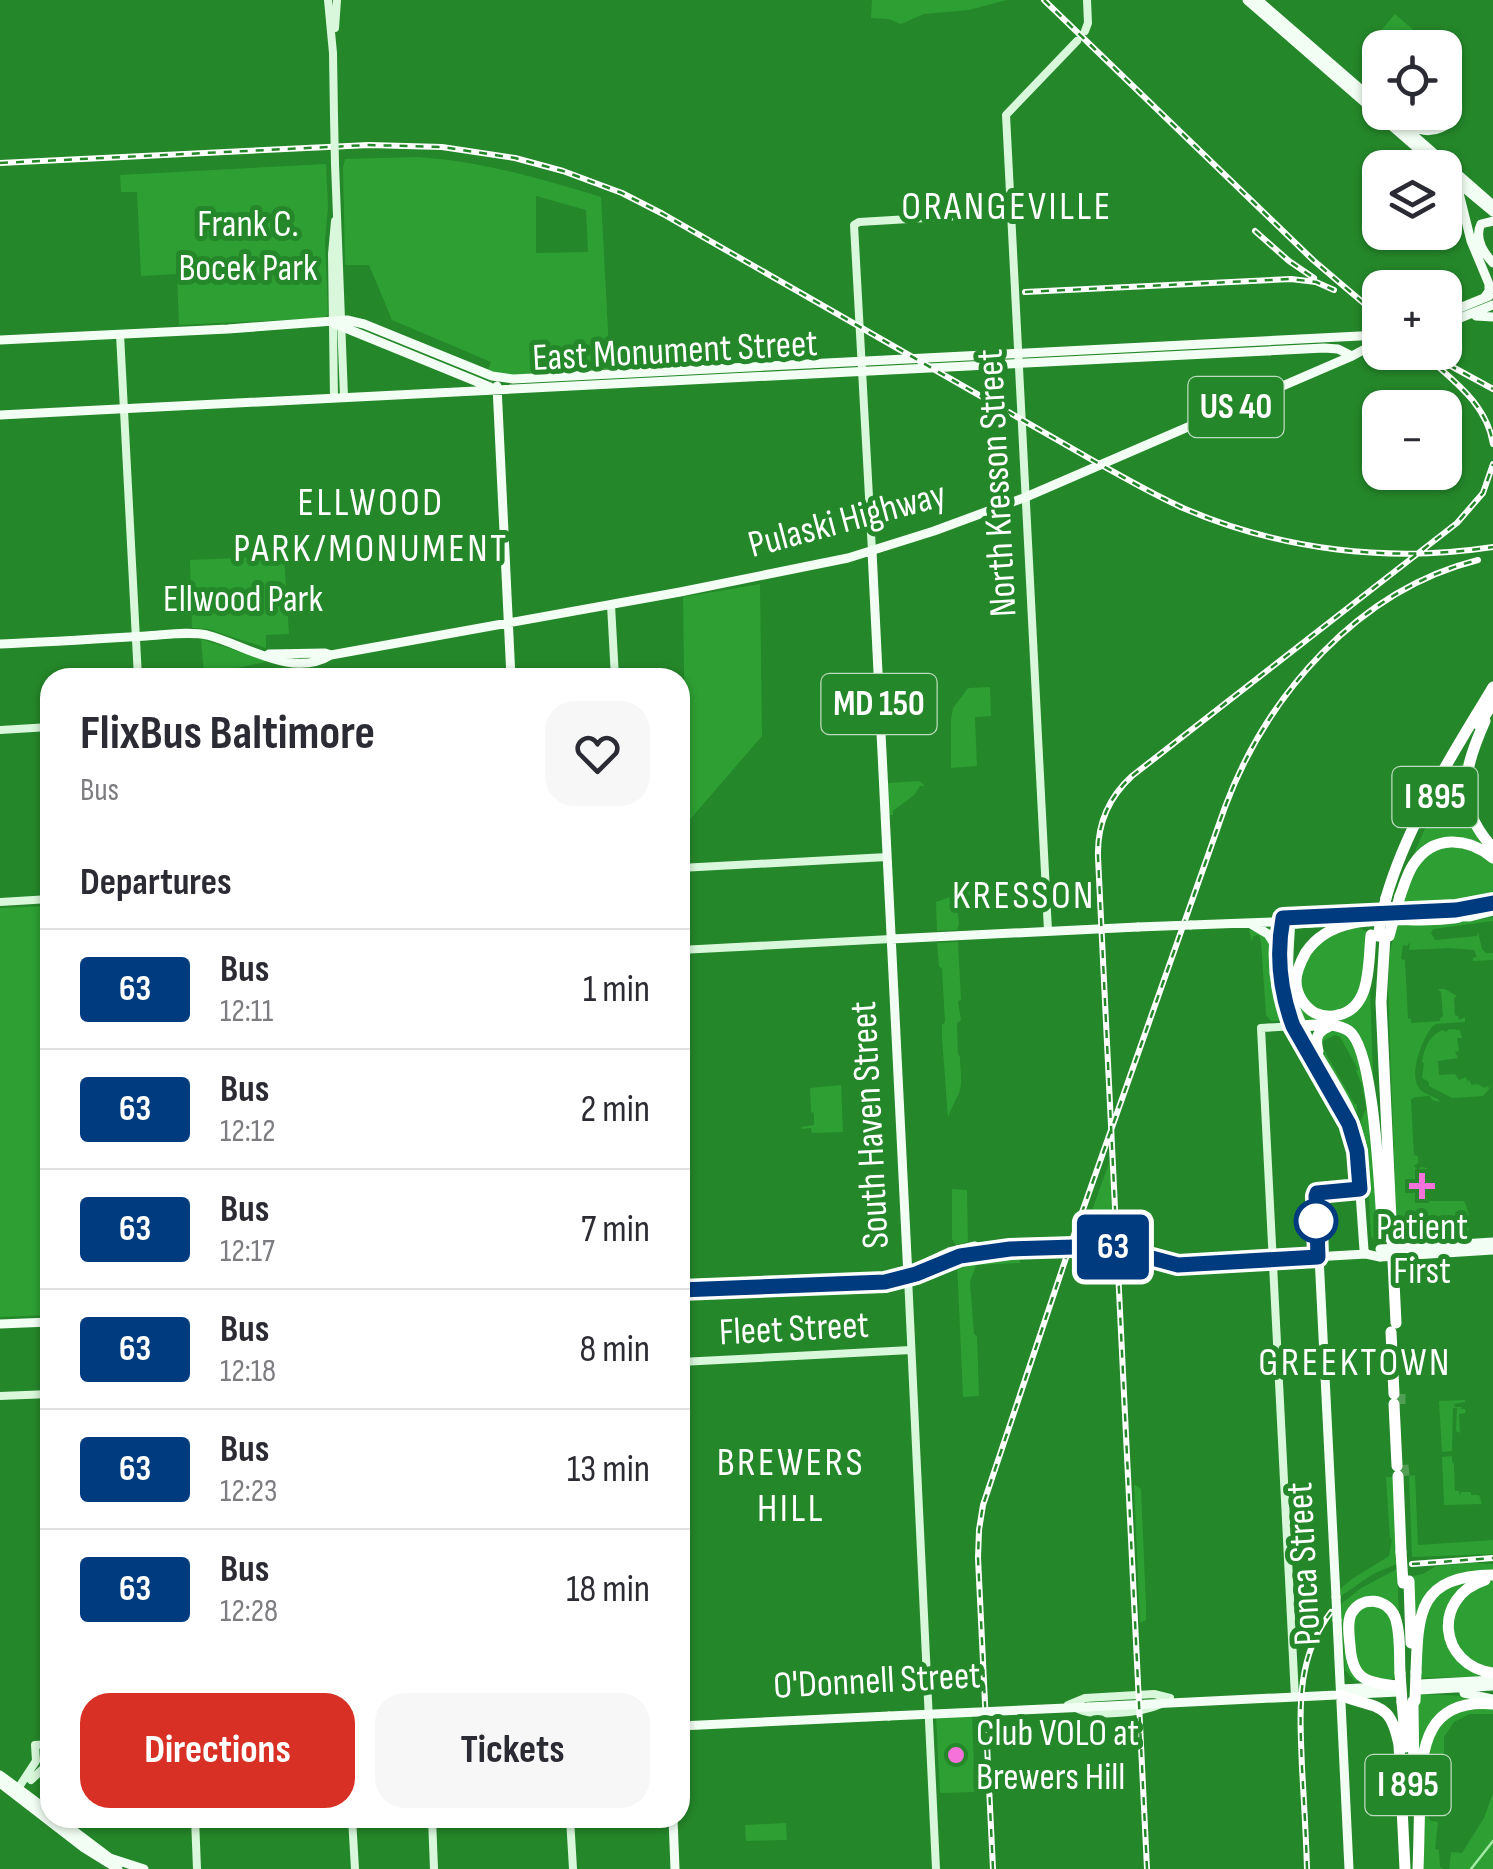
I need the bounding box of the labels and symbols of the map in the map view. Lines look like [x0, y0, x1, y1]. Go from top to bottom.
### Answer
district label: ORANGEVILLE [901, 183, 1113, 231]
park label: Frank C. Bocek Park [178, 202, 318, 291]
street label: East Monument Street [531, 321, 819, 381]
street label: North Kresson Street [968, 348, 1026, 618]
road number: US 40 [1188, 377, 1284, 437]
street label: Pulaski Highway [743, 472, 951, 568]
district label: ELLWOOD PARK/MONUMENT [233, 479, 509, 573]
park label: Ellwood Park [163, 577, 323, 622]
road number: MD 150 [822, 674, 936, 734]
road number: I 895 [1392, 767, 1478, 827]
district label: KRESSON [952, 872, 1096, 920]
street label: South Haven Street [841, 1000, 899, 1250]
marker: Patient First [1409, 1173, 1435, 1199]
unlabelled marker [1295, 1200, 1337, 1242]
place label: Patient First [1376, 1205, 1468, 1294]
line badge: 63 [1068, 1214, 1158, 1280]
street label: Fleet Street [718, 1303, 870, 1355]
district label: GREEKTOWN [1258, 1339, 1452, 1387]
district label: BREWERS HILL [717, 1439, 865, 1533]
street label: Ponca Street [1277, 1481, 1331, 1647]
street label: O'Donnell Street [772, 1653, 982, 1709]
place label: Club VOLO at Brewers Hill [976, 1711, 1139, 1800]
marker: Club VOLO at Brewers Hill [945, 1744, 967, 1766]
road number: I 895 [1366, 1755, 1450, 1815]

